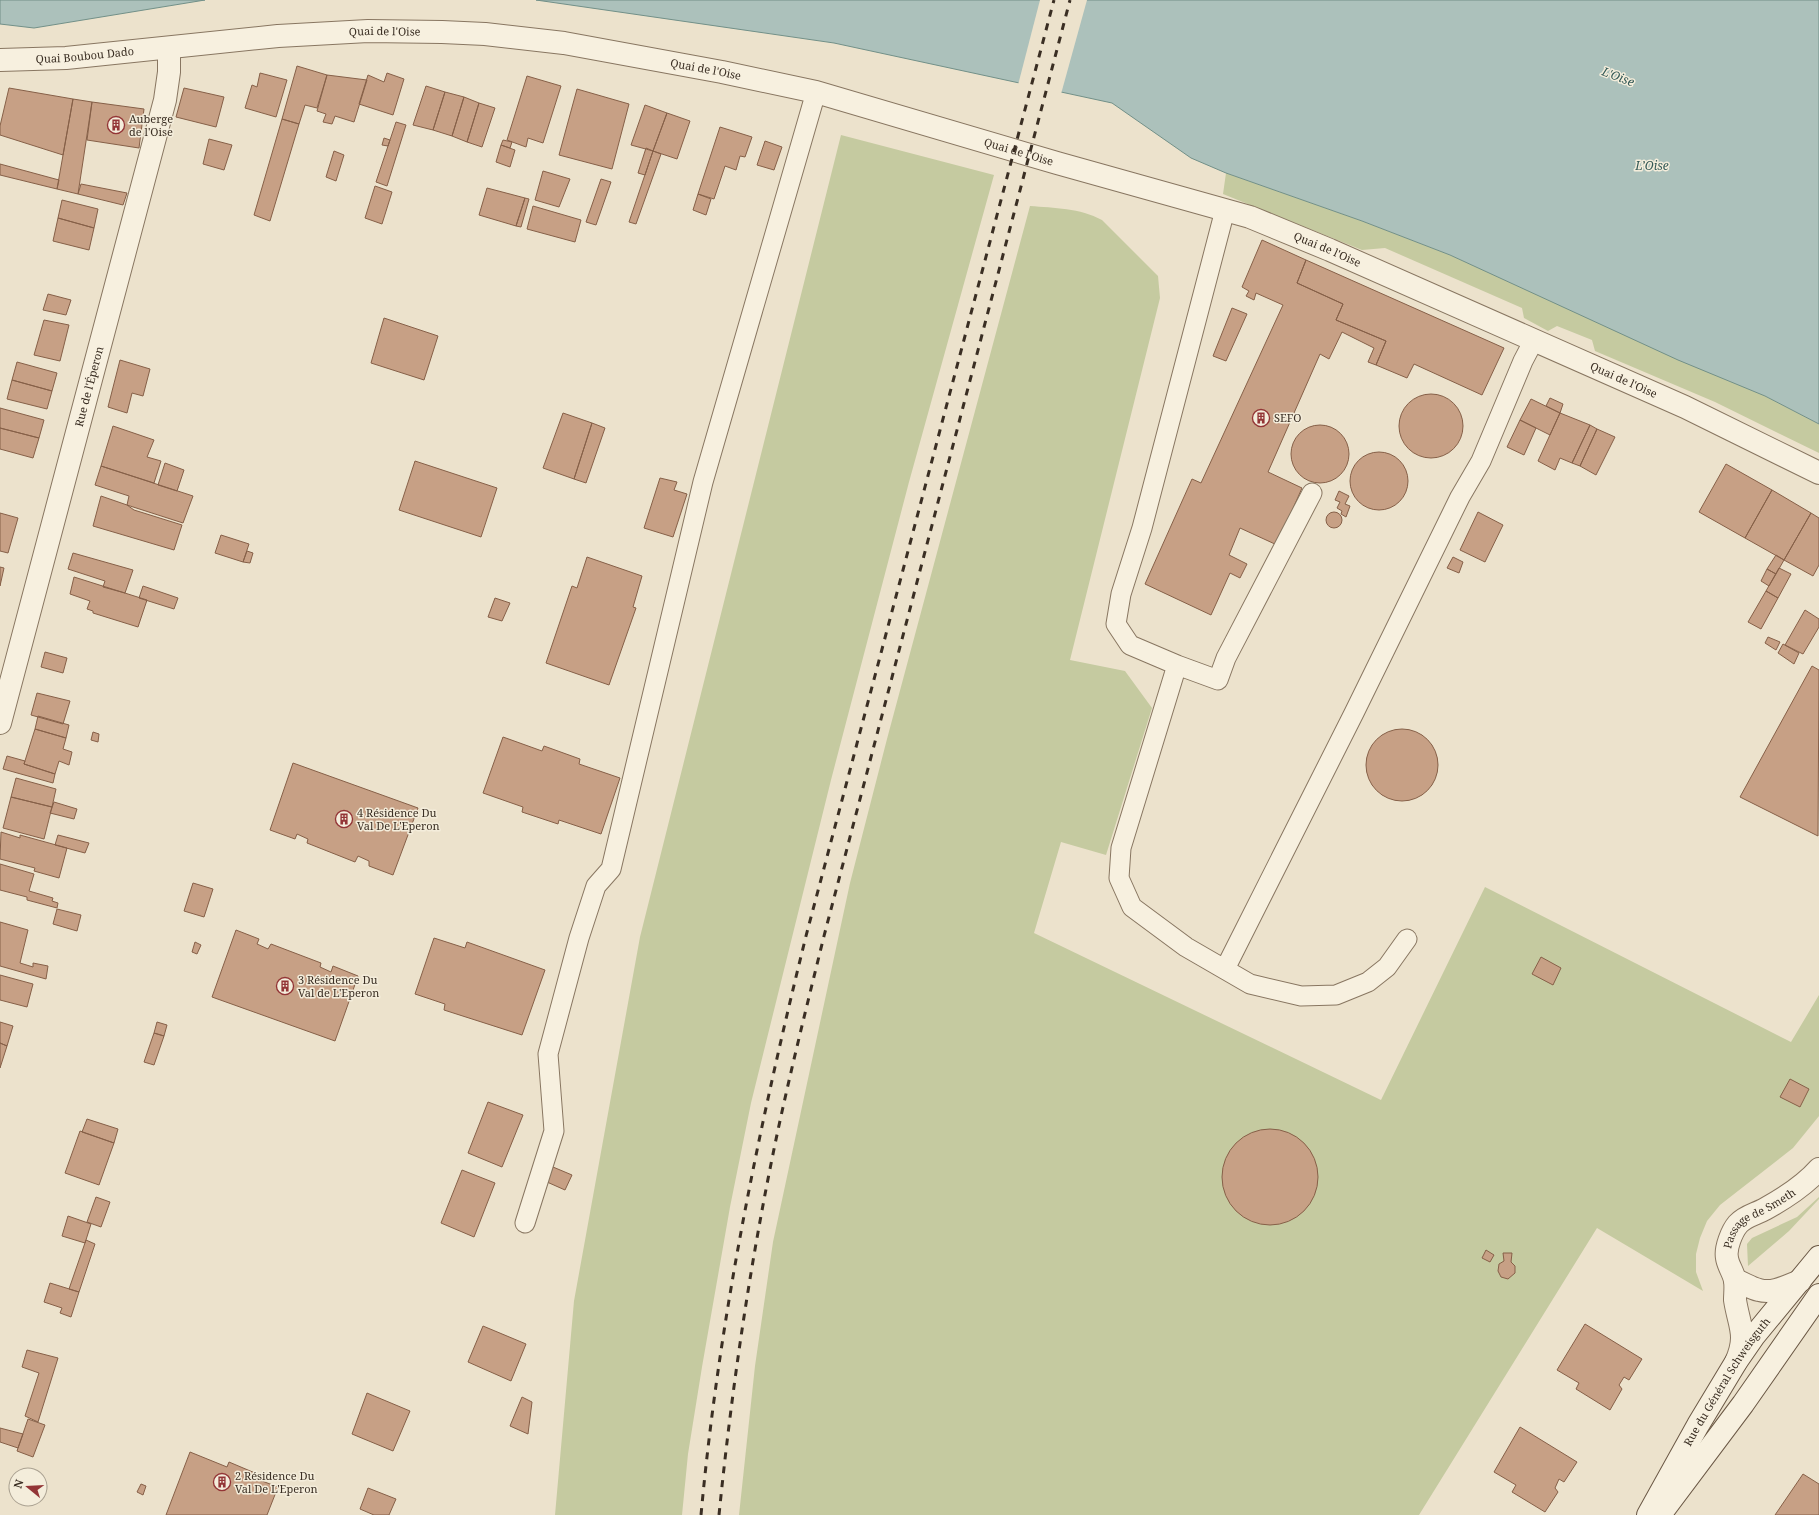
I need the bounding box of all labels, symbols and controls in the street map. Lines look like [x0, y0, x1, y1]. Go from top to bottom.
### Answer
street label: Quai de l'Oise [348, 23, 421, 39]
street label: Quai Boubou Dado [35, 43, 135, 66]
street label: Quai de l'Oise [669, 55, 743, 83]
water label: L'Oise [1599, 62, 1637, 90]
place label: Auberge de l'Oise [129, 111, 173, 139]
building icon: Auberge de l'Oise [106, 115, 126, 135]
street label: Quai de l'Oise [982, 134, 1056, 169]
water label: L’Oise [1634, 157, 1669, 174]
street label: Quai de l'Oise [1292, 228, 1364, 270]
street label: Rue de l'Éperon [71, 345, 106, 428]
street label: Quai de l'Oise [1588, 358, 1660, 401]
building icon: SEFO [1251, 408, 1271, 428]
place label: SEFO [1274, 410, 1302, 425]
place label: 4 Résidence Du Val De L'Eperon [357, 805, 440, 833]
building icon: 4 Résidence Du Val De L'Eperon [334, 809, 354, 829]
place label: 3 Résidence Du Val de L'Eperon [298, 972, 379, 1000]
building icon: 3 Résidence Du Val de L'Eperon [275, 976, 295, 996]
street label: Passage de Smeth [1719, 1184, 1798, 1250]
street label: Rue du Général Schweisguth [1680, 1314, 1773, 1448]
north arrow [8, 1467, 48, 1507]
place label: 2 Résidence Du Val De L'Eperon [235, 1468, 318, 1496]
building icon: 2 Résidence Du Val De L'Eperon [212, 1472, 232, 1492]
text: N [10, 1477, 27, 1490]

